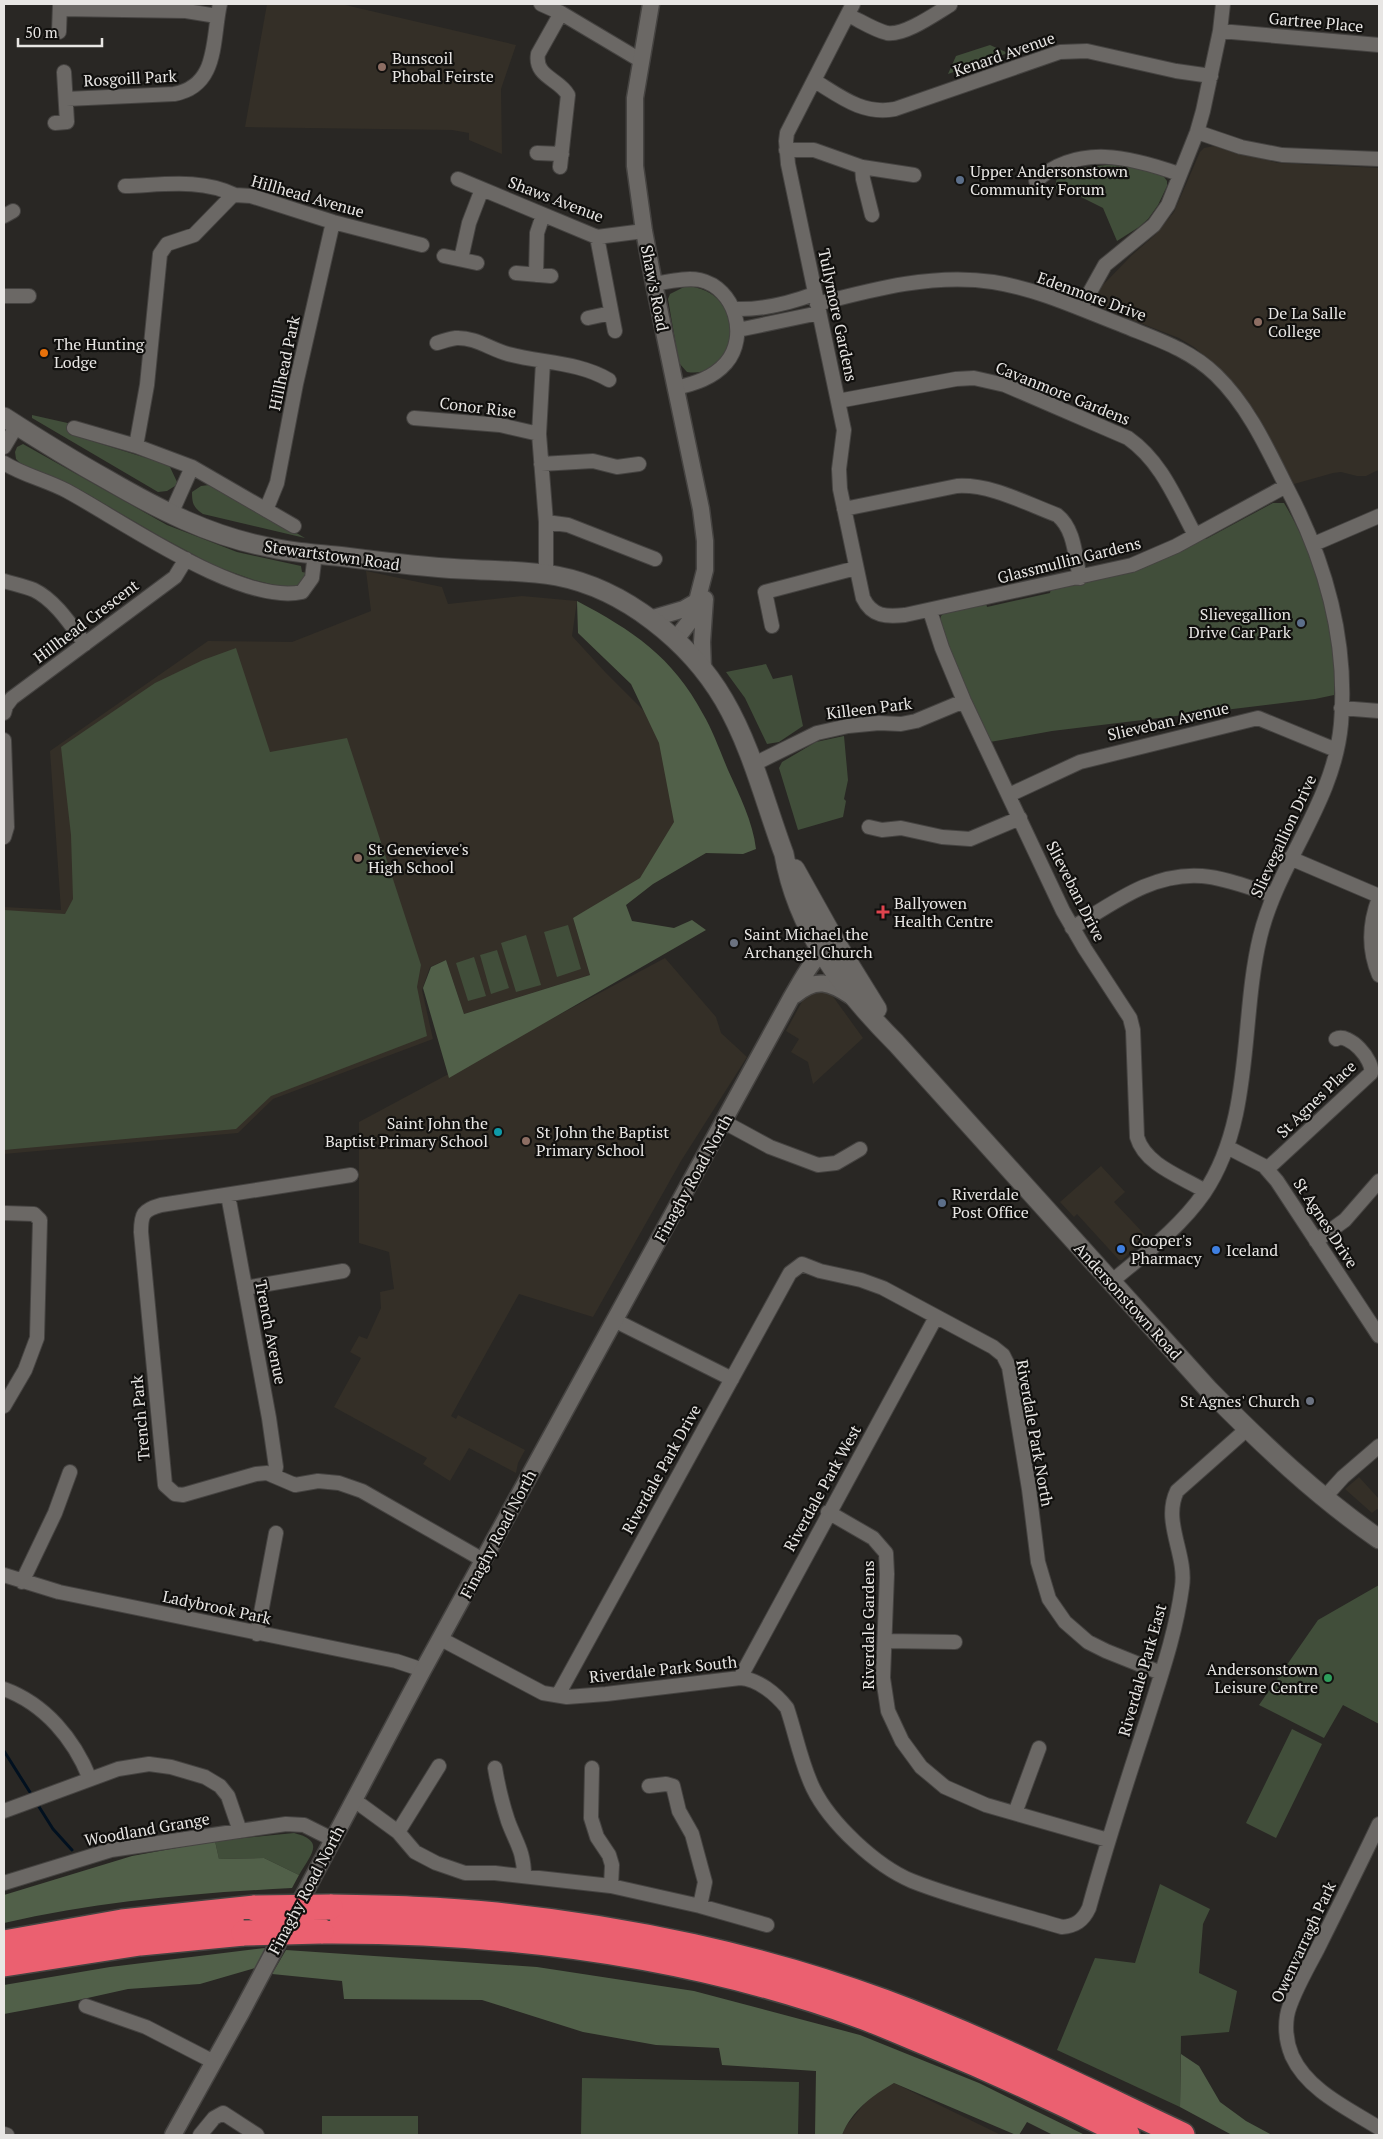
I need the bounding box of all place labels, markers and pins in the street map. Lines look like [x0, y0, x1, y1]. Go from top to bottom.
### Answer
place label: Bunscoil Phobal Feirste [392, 47, 494, 87]
marker: Bunscoil Phobal Feirste [376, 61, 388, 73]
place label: Upper Andersonstown Community Forum [970, 160, 1129, 200]
marker: Upper Andersonstown Community Forum [954, 174, 966, 186]
place label: De La Salle College [1268, 302, 1346, 342]
marker: De La Salle College [1252, 316, 1264, 328]
place label: The Hunting Lodge [54, 333, 145, 373]
marker: The Hunting Lodge [38, 347, 50, 359]
place label: Slievegallion Drive Car Park [1189, 603, 1292, 643]
marker: Slievegallion Drive Car Park [1295, 617, 1307, 629]
place label: St Genevieve's High School [368, 838, 469, 878]
marker: St Genevieve's High School [352, 852, 364, 864]
place label: Ballyowen Health Centre [894, 892, 993, 932]
marker: Ballyowen Health Centre [876, 905, 890, 919]
place label: Saint Michael the Archangel Church [744, 923, 873, 963]
marker: Saint Michael the Archangel Church [728, 937, 740, 949]
place label: Saint John the Baptist Primary School [325, 1112, 488, 1152]
place label: St John the Baptist Primary School [536, 1121, 669, 1161]
marker: Saint John the Baptist Primary School [492, 1126, 504, 1138]
marker: St John the Baptist Primary School [520, 1135, 532, 1147]
place label: Riverdale Post Office [952, 1183, 1029, 1223]
marker: Riverdale Post Office [936, 1197, 948, 1209]
place label: Cooper's Pharmacy [1131, 1229, 1202, 1269]
place label: Iceland [1226, 1239, 1278, 1261]
marker: Cooper's Pharmacy [1115, 1243, 1127, 1255]
marker: Iceland [1210, 1244, 1222, 1256]
place label: St Agnes' Church [1180, 1390, 1301, 1412]
marker: St Agnes' Church [1304, 1395, 1316, 1407]
place label: Andersonstown Leisure Centre [1207, 1658, 1318, 1698]
marker: Andersonstown Leisure Centre [1322, 1672, 1334, 1684]

